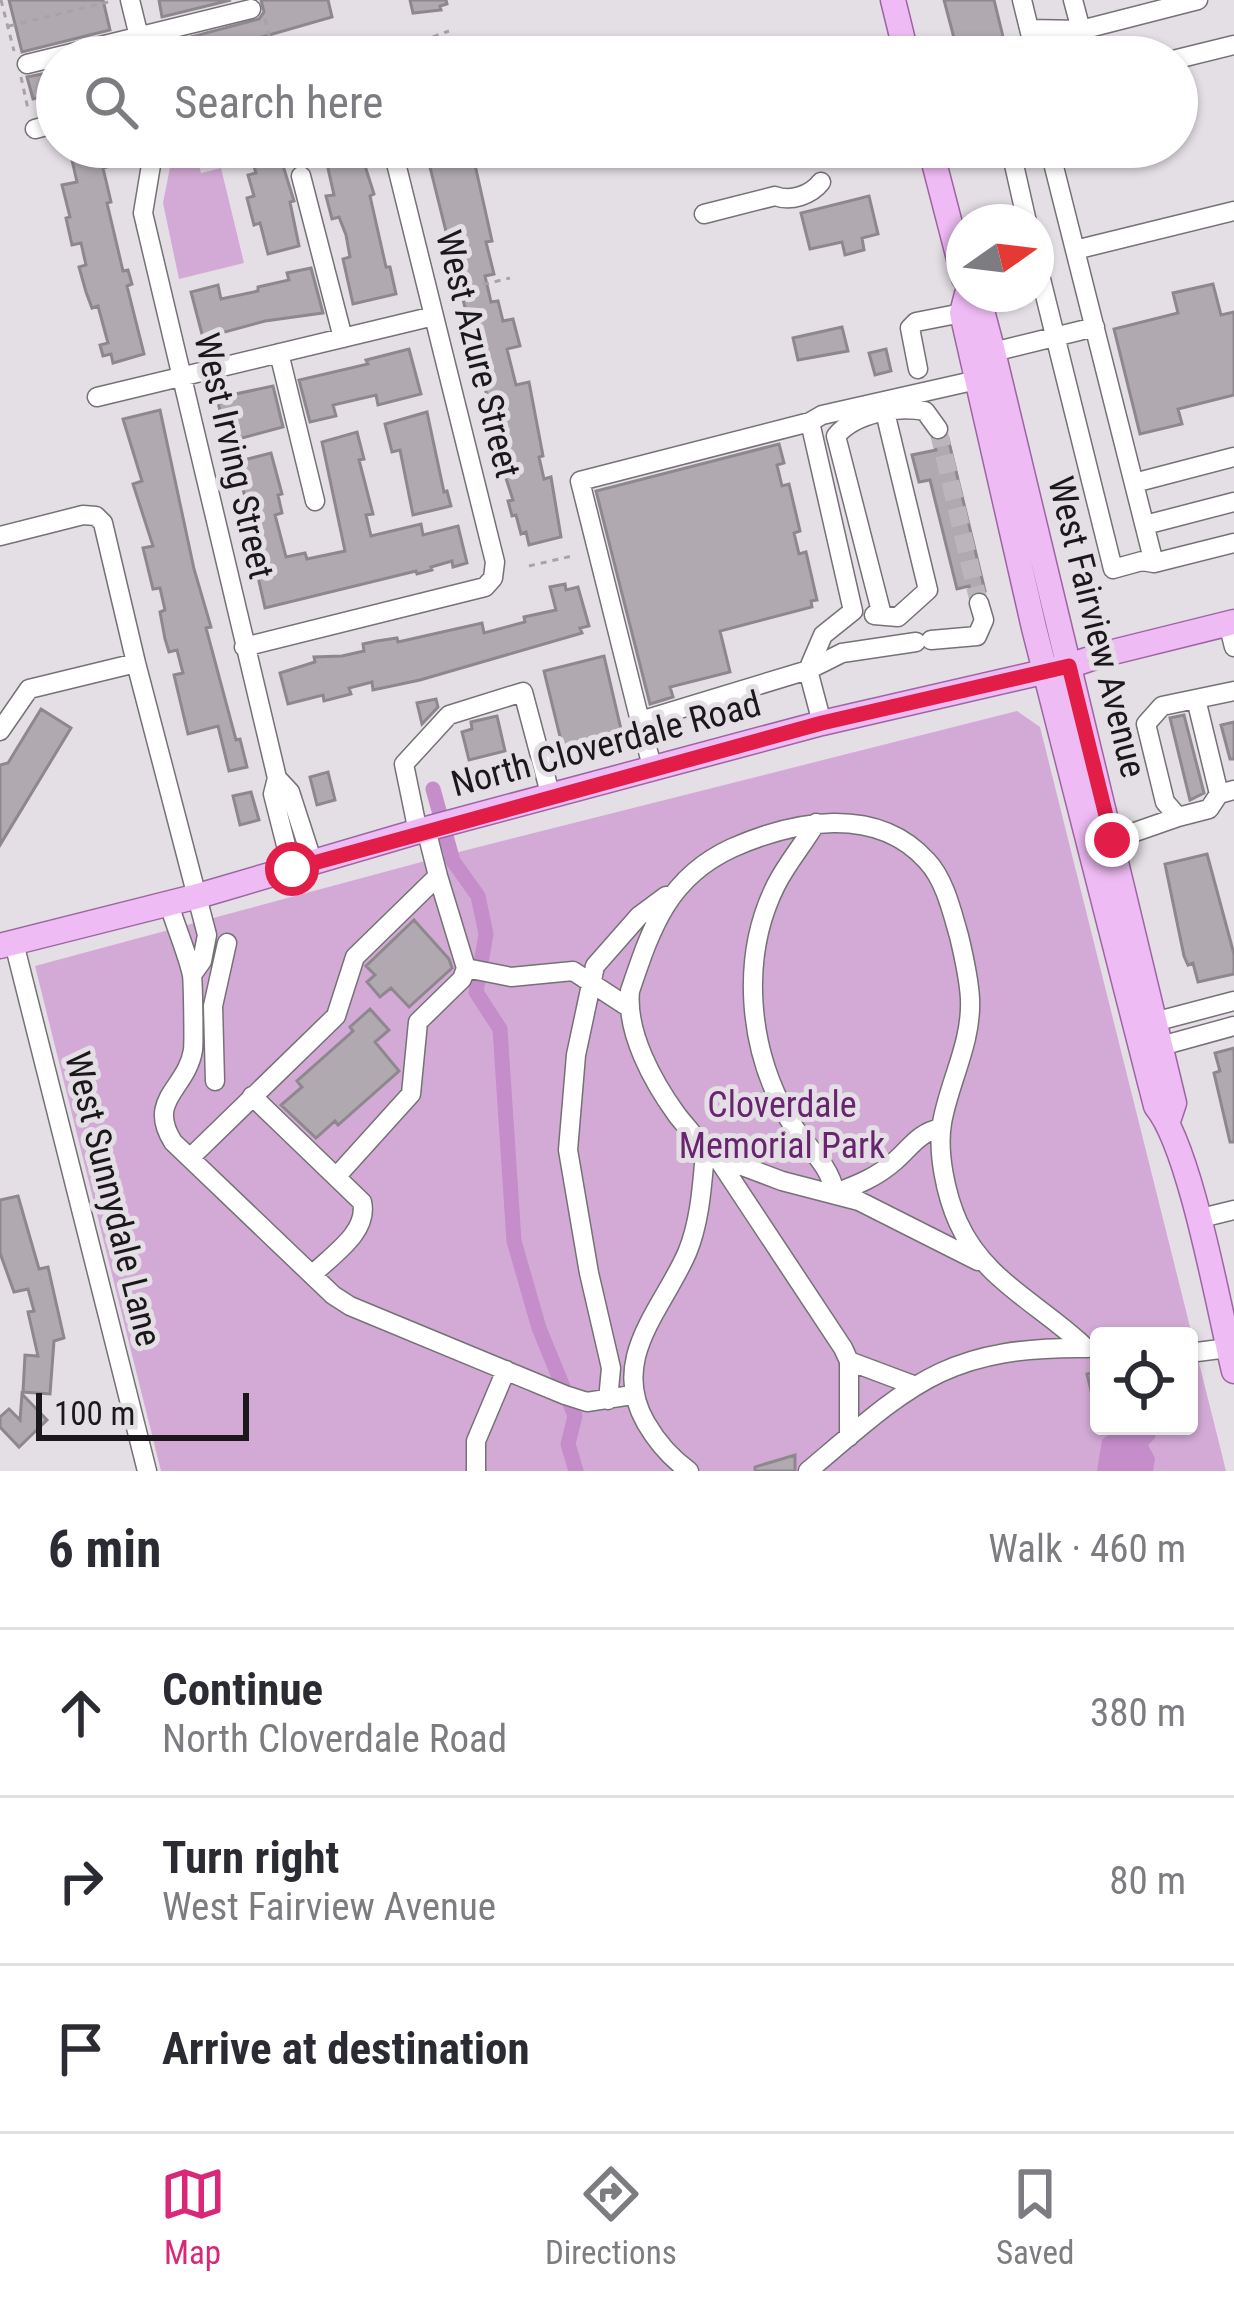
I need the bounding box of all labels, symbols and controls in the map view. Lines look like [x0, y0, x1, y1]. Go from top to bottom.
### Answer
search box [36, 36, 1198, 168]
icon: search [78, 69, 144, 135]
text: Search here [174, 76, 383, 129]
north arrow [946, 204, 1054, 312]
street label: West Azure Street [427, 226, 529, 482]
street label: West Irving Street [185, 329, 283, 583]
street label: West Fairview Avenue [1039, 472, 1155, 782]
street label: North Cloverdale Road [447, 683, 765, 805]
route end [1085, 813, 1139, 867]
route start [265, 842, 319, 896]
street label: West Sunnydale Lane [56, 1047, 170, 1351]
park label: Cloverdale Memorial Park [679, 1084, 885, 1167]
map controls [1090, 1327, 1198, 1435]
button: locate [1090, 1327, 1198, 1435]
scale bar [36, 1387, 249, 1440]
text: 100 m [54, 1394, 135, 1433]
text: 6 min [48, 1520, 161, 1579]
text: Walk · 460 m [988, 1526, 1186, 1572]
text: Continue [162, 1663, 323, 1716]
icon: ahead [48, 1680, 114, 1746]
text: 380 m [1090, 1690, 1186, 1736]
text: North Cloverdale Road [162, 1716, 507, 1762]
text: Turn right [162, 1831, 339, 1884]
icon: right [48, 1848, 114, 1914]
text: 80 m [1109, 1858, 1186, 1904]
text: West Fairview Avenue [162, 1884, 496, 1930]
icon: arrive [48, 2016, 114, 2082]
text: Arrive at destination [162, 2022, 530, 2075]
tab: Map [160, 2161, 226, 2272]
tab: Directions [545, 2161, 677, 2272]
tab: Saved [996, 2161, 1074, 2272]

